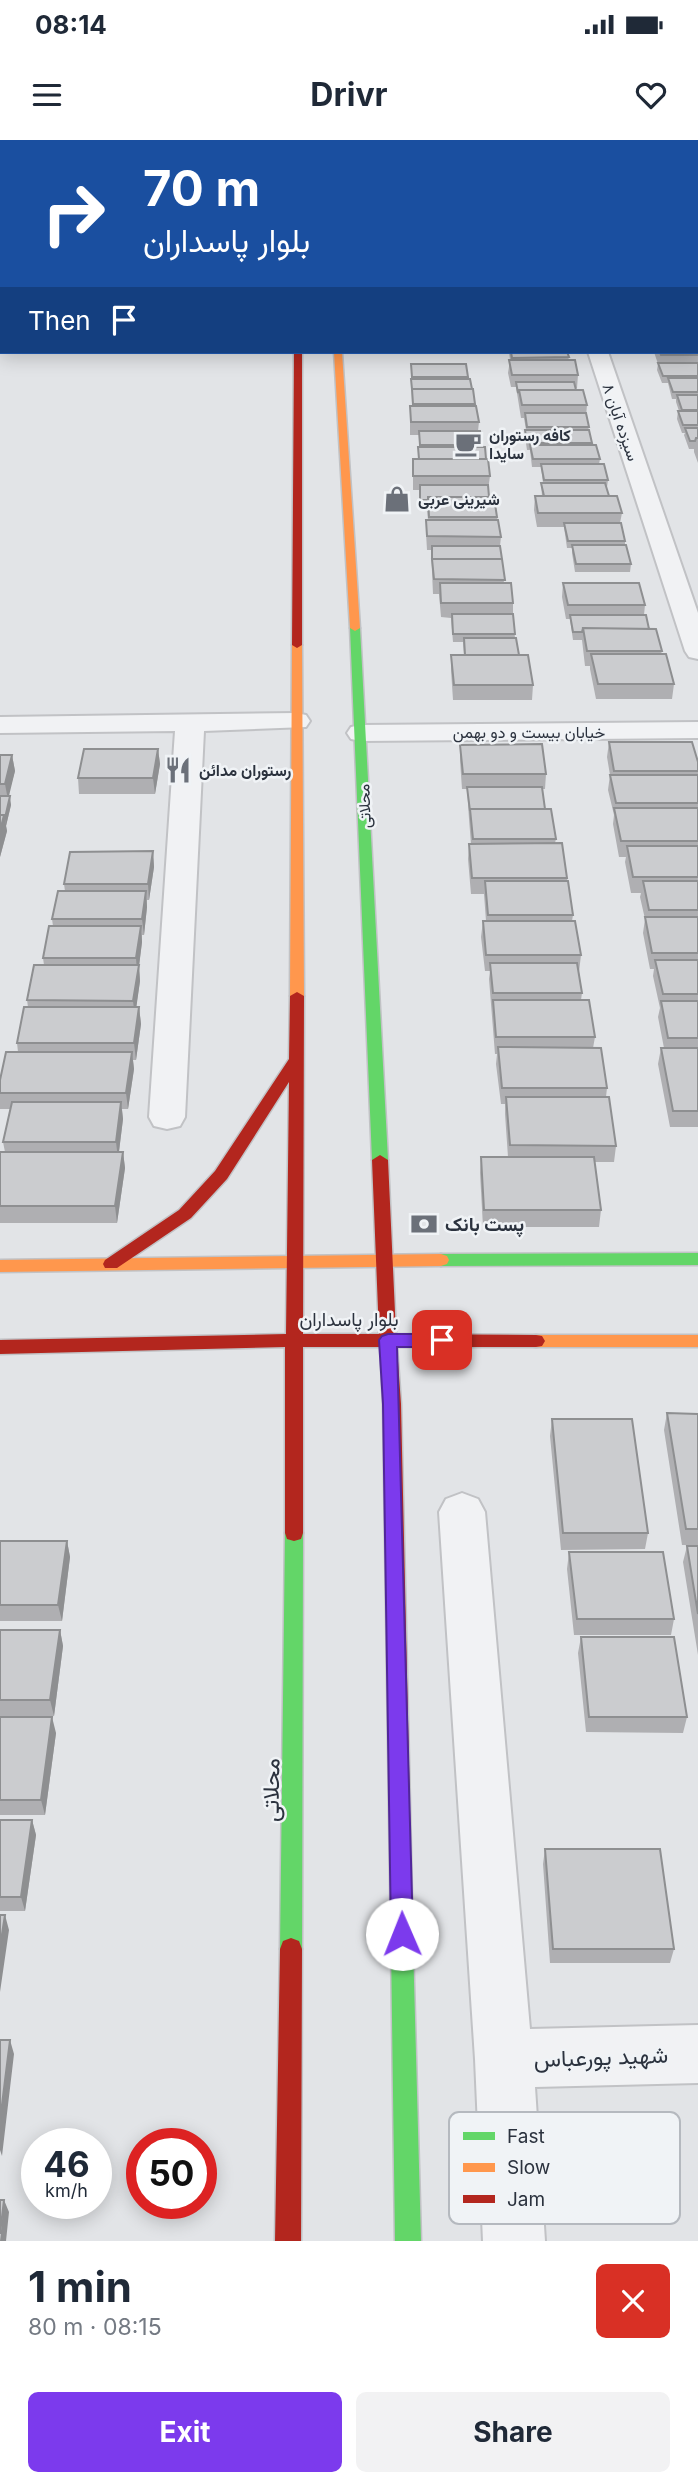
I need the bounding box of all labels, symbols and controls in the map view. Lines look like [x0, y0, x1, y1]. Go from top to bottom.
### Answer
text: 08:14 [35, 9, 107, 40]
text: Drivr [310, 75, 388, 114]
icon: menu [28, 76, 66, 114]
icon: heart [632, 76, 670, 114]
text: 70 m [143, 159, 260, 218]
icon: right [28, 168, 119, 259]
text: بلوار پاسداران [143, 221, 310, 260]
icon: arrive [105, 301, 143, 339]
text: Then [28, 305, 91, 336]
street label: سیزده آبان ۸ [597, 381, 644, 464]
place label: کافه رستوران سایدا [489, 425, 571, 463]
cafe icon: کافه رستوران سایدا [453, 429, 483, 459]
shop icon: شیرینی عربی [382, 484, 412, 514]
place label: شیرینی عربی [418, 489, 500, 510]
street label: خیابان بیست و دو بهمن [453, 722, 606, 743]
restaurant icon: رستوران مدائن [163, 755, 193, 785]
place label: رستوران مدائن [199, 760, 292, 781]
street label: محلاتی [353, 783, 376, 829]
bank icon: پست بانک [409, 1209, 439, 1239]
place label: پست بانک [445, 1213, 524, 1238]
street label: بلوار پاسداران [299, 1308, 399, 1333]
pin [412, 1310, 472, 1370]
icon: arrive [423, 1321, 461, 1359]
street label: محلاتی [256, 1758, 286, 1822]
position arrow [365, 1897, 439, 1971]
street label: شهید پورعباس [533, 2041, 669, 2075]
legend [449, 2112, 680, 2224]
text: Fast [507, 2125, 545, 2148]
speed limit sign: 50 [126, 2128, 217, 2219]
text: 46 [43, 2143, 90, 2185]
text: Slow [507, 2156, 550, 2179]
text: km/h [45, 2180, 88, 2201]
text: Jam [507, 2188, 545, 2211]
text: 1 min [28, 2261, 132, 2312]
button: close [596, 2264, 670, 2338]
text: 80 m · 08:15 [28, 2313, 162, 2341]
button: Exit [28, 2392, 342, 2472]
button: Share [356, 2392, 670, 2472]

